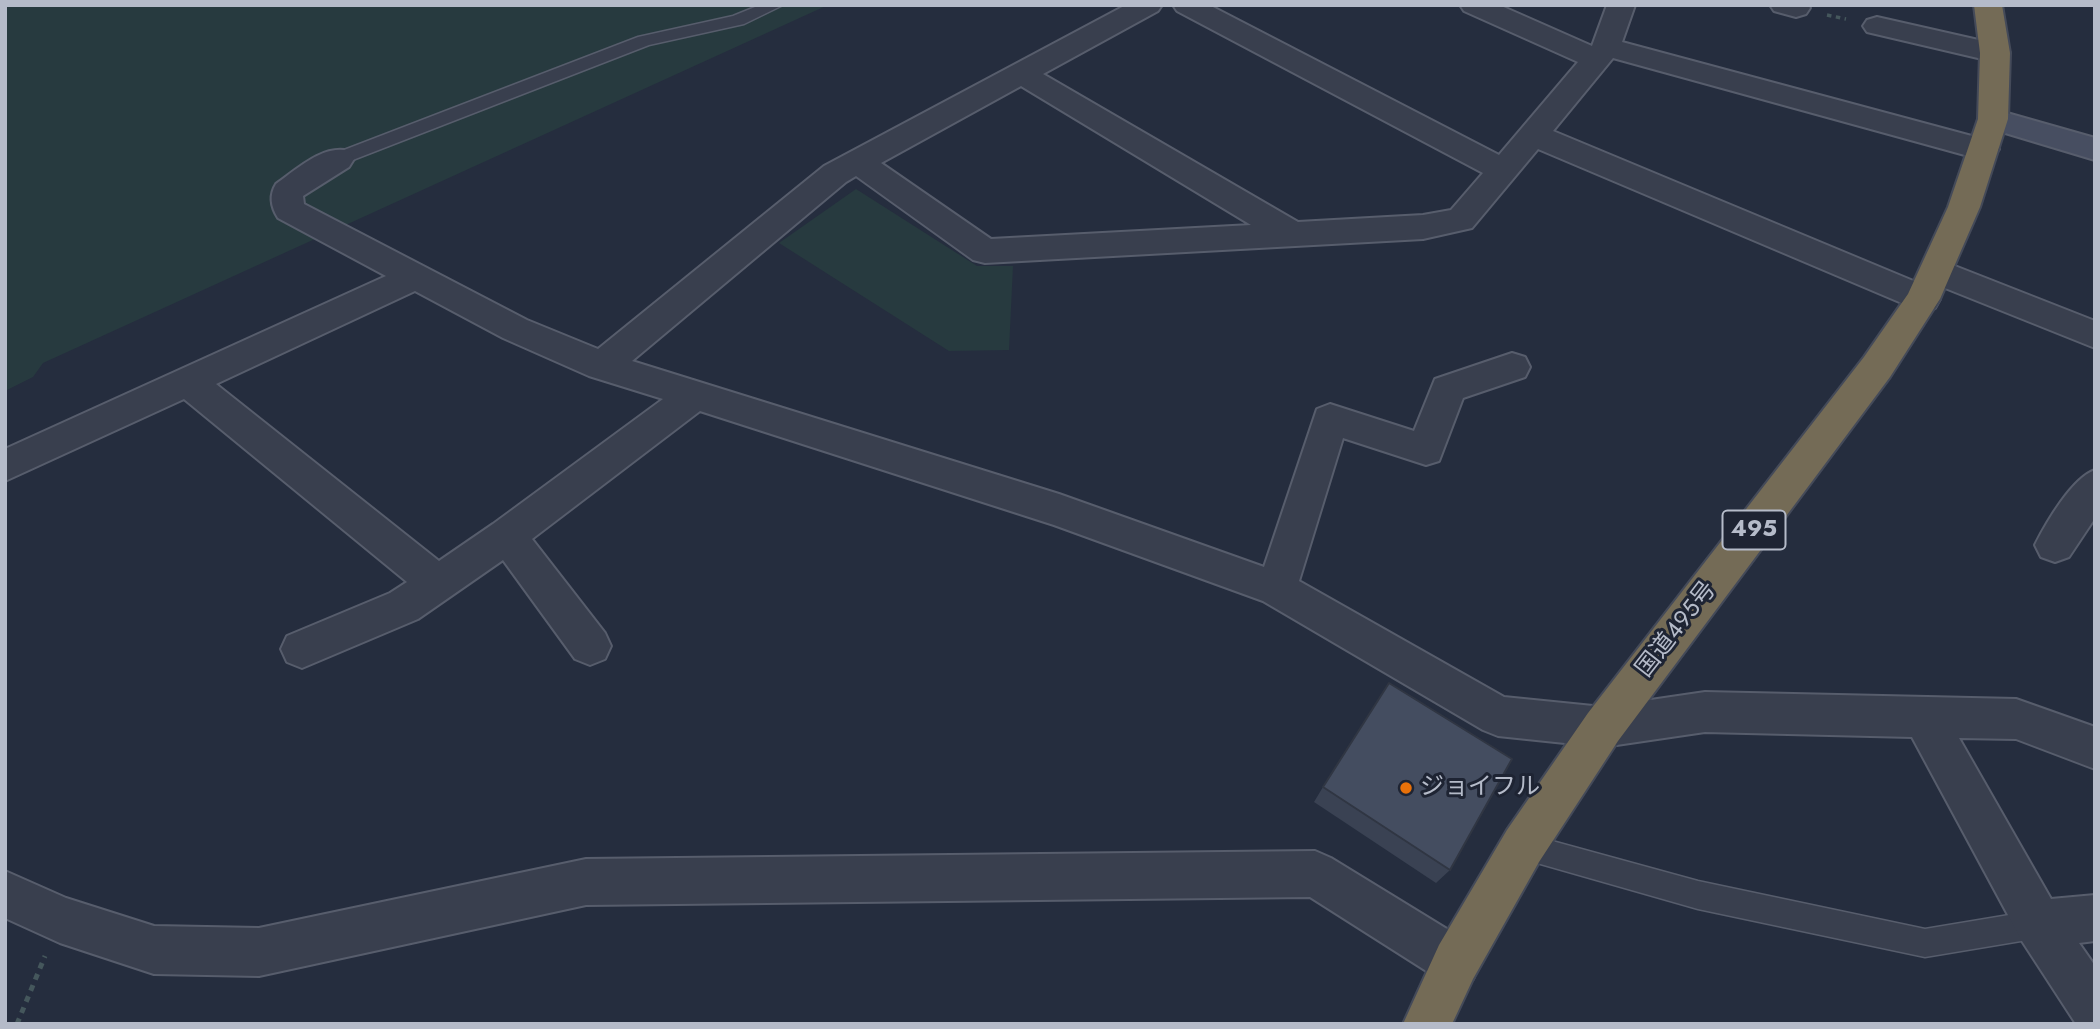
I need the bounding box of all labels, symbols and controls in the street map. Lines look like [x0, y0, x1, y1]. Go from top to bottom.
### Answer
road number: 495 [1722, 510, 1786, 550]
street label: 国道495号 [1631, 576, 1723, 684]
place label: ジョイフル [1420, 774, 1540, 802]
marker: ジョイフル [1398, 780, 1414, 796]

